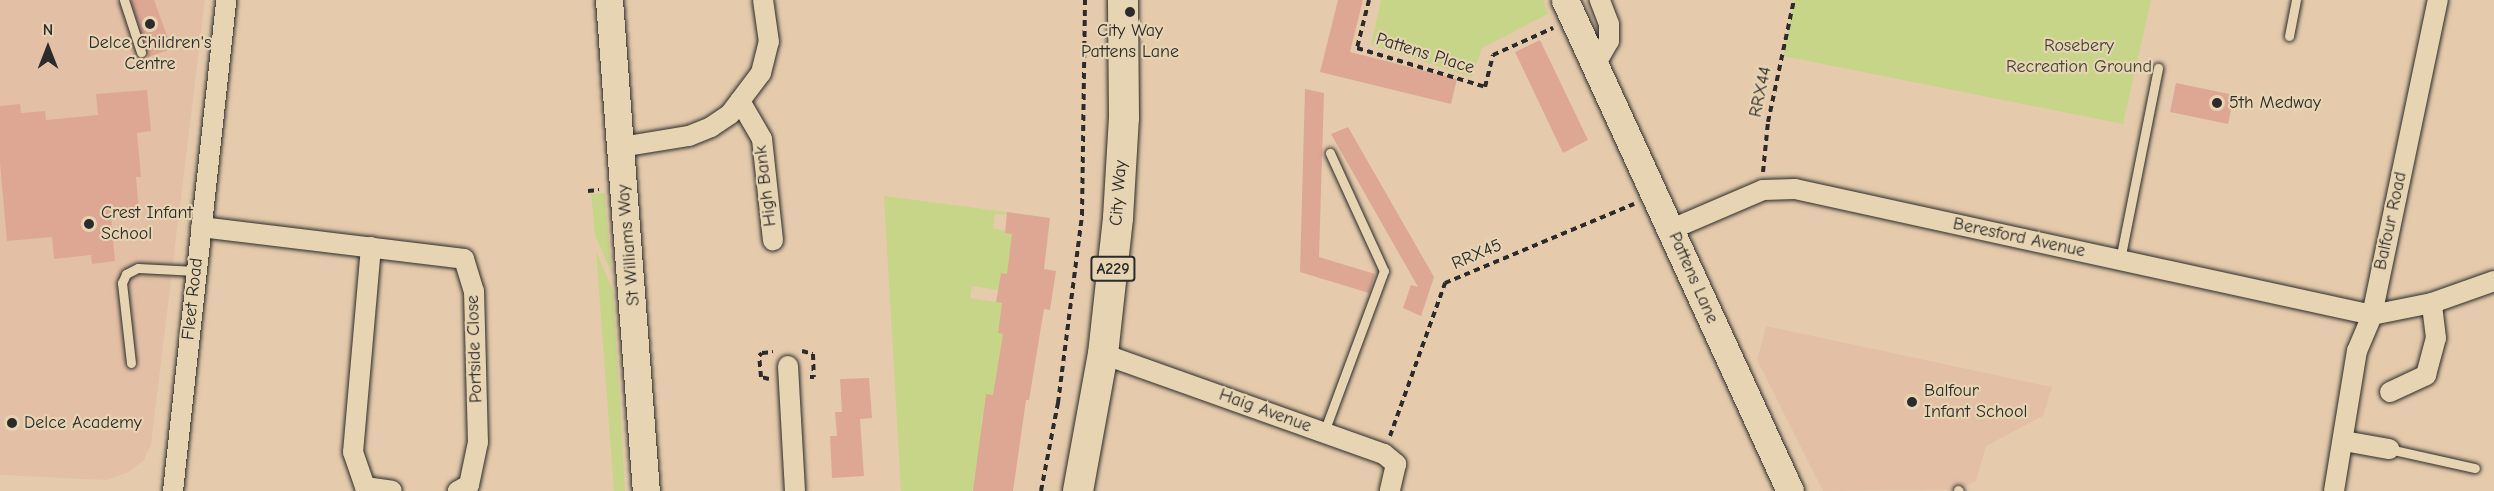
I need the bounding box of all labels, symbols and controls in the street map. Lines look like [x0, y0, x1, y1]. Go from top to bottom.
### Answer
marker: City Way Pattens Lane [1123, 5, 1137, 19]
marker: Delce Children's Centre [143, 17, 157, 31]
north arrow [18, 18, 78, 78]
text: N [43, 21, 53, 39]
place label: City Way Pattens Lane [1081, 21, 1179, 63]
street label: Pattens Place [1373, 29, 1477, 79]
place label: Delce Children's Centre [88, 33, 212, 76]
park label: Rosebery Recreation Ground [2006, 36, 2152, 78]
street label: RRX44 [1745, 65, 1777, 119]
place label: 5th Medway [2229, 92, 2321, 114]
marker: 5th Medway [2210, 96, 2224, 110]
street label: High Bank [750, 144, 782, 228]
street label: City Way [1106, 159, 1132, 227]
street label: Balfour Road [2370, 170, 2412, 272]
street label: St Williams Way [613, 183, 645, 307]
place label: Crest Infant School [101, 203, 193, 246]
street label: Beresford Avenue [1951, 213, 2087, 263]
marker: Crest Infant School [82, 217, 96, 231]
street label: Pattens Lane [1663, 229, 1723, 327]
street label: RRX45 [1449, 235, 1505, 275]
road number: A229 [1089, 256, 1137, 282]
street label: Fleet Road [178, 257, 208, 341]
street label: Portside Close [462, 295, 488, 403]
place label: Balfour Infant School [1924, 381, 2027, 424]
street label: Haig Avenue [1216, 384, 1314, 438]
marker: Balfour Infant School [1905, 395, 1919, 409]
place label: Delce Academy [24, 412, 142, 434]
marker: Delce Academy [5, 416, 19, 430]

